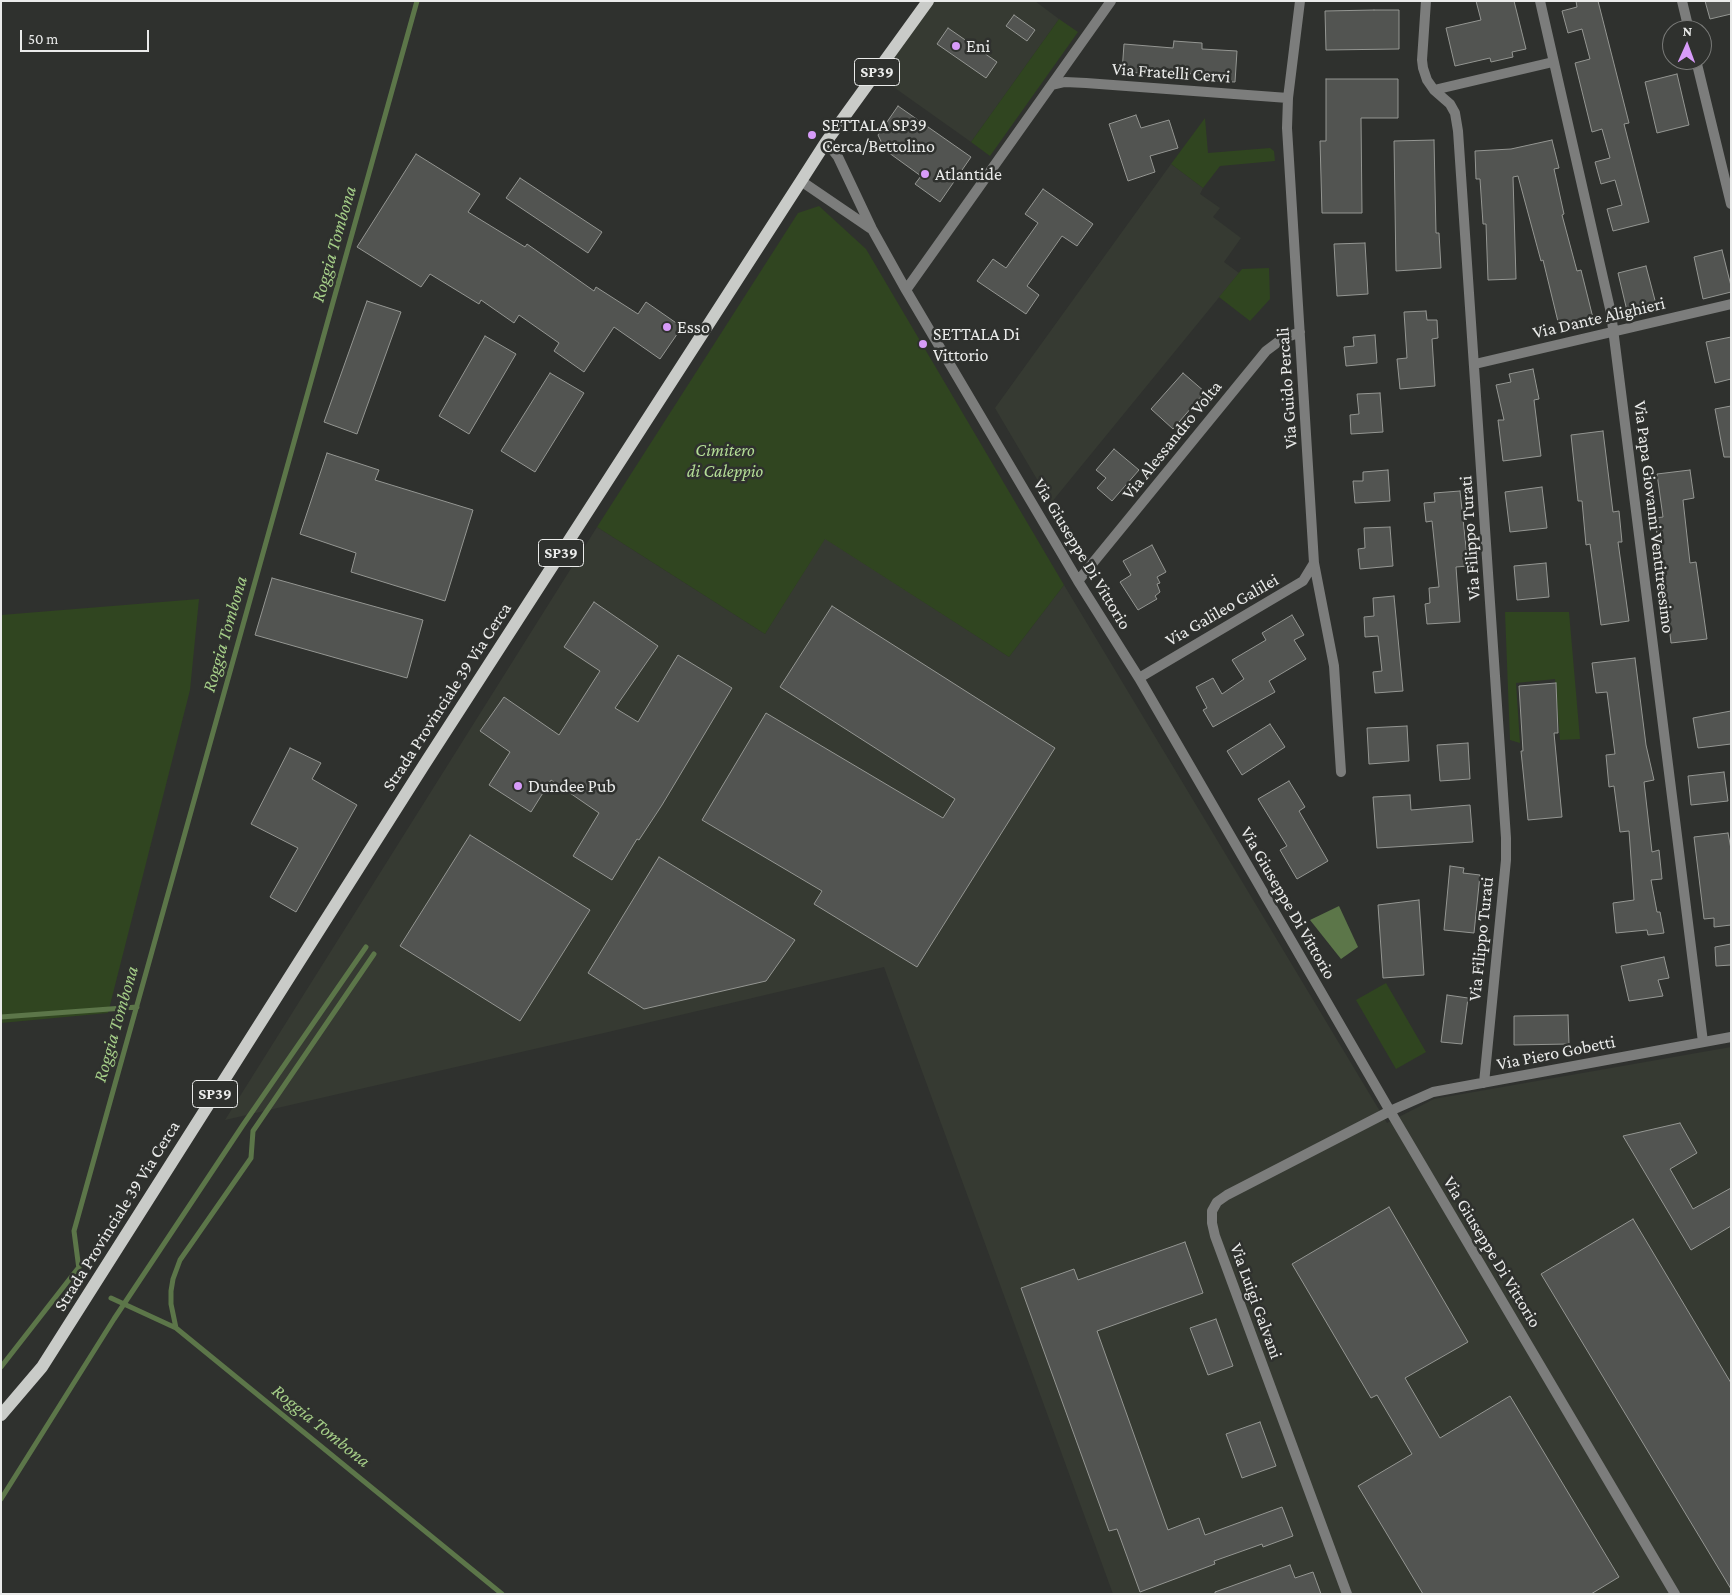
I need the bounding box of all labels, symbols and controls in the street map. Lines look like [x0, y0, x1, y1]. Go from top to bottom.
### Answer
scale bar [22, 20, 151, 52]
north arrow [1662, 20, 1712, 70]
text: N [1682, 23, 1693, 39]
text: 50 m [28, 31, 58, 47]
place label: Eni [966, 35, 990, 57]
marker: Eni [950, 40, 962, 52]
road number: SP39 [854, 58, 900, 86]
street label: Via Fratelli Cervi [1111, 58, 1231, 88]
place label: SETTALA SP39 Cerca/Bettolino [822, 114, 935, 156]
marker: SETTALA SP39 Cerca/Bettolino [806, 129, 818, 141]
place label: Atlantide [935, 163, 1002, 185]
marker: Atlantide [919, 168, 931, 180]
water label: Roggia Tombona [307, 183, 361, 305]
street label: Via Dante Alighieri [1531, 292, 1667, 344]
place label: Esso [677, 316, 710, 338]
marker: Esso [661, 321, 673, 333]
place label: SETTALA Di Vittorio [933, 323, 1020, 366]
street label: Via Guido Percali [1272, 327, 1302, 449]
marker: SETTALA Di Vittorio [917, 338, 929, 350]
street label: Via Alessandro Volta [1117, 376, 1227, 504]
street label: Via Papa Giovanni Ventitreesimo [1629, 399, 1679, 635]
park label: Cimitero di Caleppio [687, 439, 763, 482]
street label: Via Giuseppe Di Vittorio [1028, 474, 1136, 634]
street label: Via Filippo Turati [1455, 475, 1485, 601]
road number: SP39 [538, 540, 584, 566]
street label: Via Galileo Galilei [1162, 569, 1282, 651]
water label: Roggia Tombona [198, 573, 252, 695]
street label: Strada Provinciale 39 Via Cerca [378, 599, 516, 795]
place label: Dundee Pub [528, 775, 616, 797]
marker: Dundee Pub [512, 780, 524, 792]
street label: Via Giuseppe Di Vittorio [1235, 823, 1341, 983]
street label: Via Filippo Turati [1464, 876, 1498, 1002]
water label: Roggia Tombona [89, 963, 143, 1085]
street label: Via Piero Gobetti [1495, 1031, 1617, 1075]
road number: SP39 [192, 1080, 238, 1108]
street label: Strada Provinciale 39 Via Cerca [49, 1117, 185, 1315]
street label: Via Giuseppe Di Vittorio [1438, 1172, 1546, 1332]
street label: Via Luigi Galvani [1225, 1240, 1287, 1362]
water label: Roggia Tombona [267, 1379, 375, 1473]

